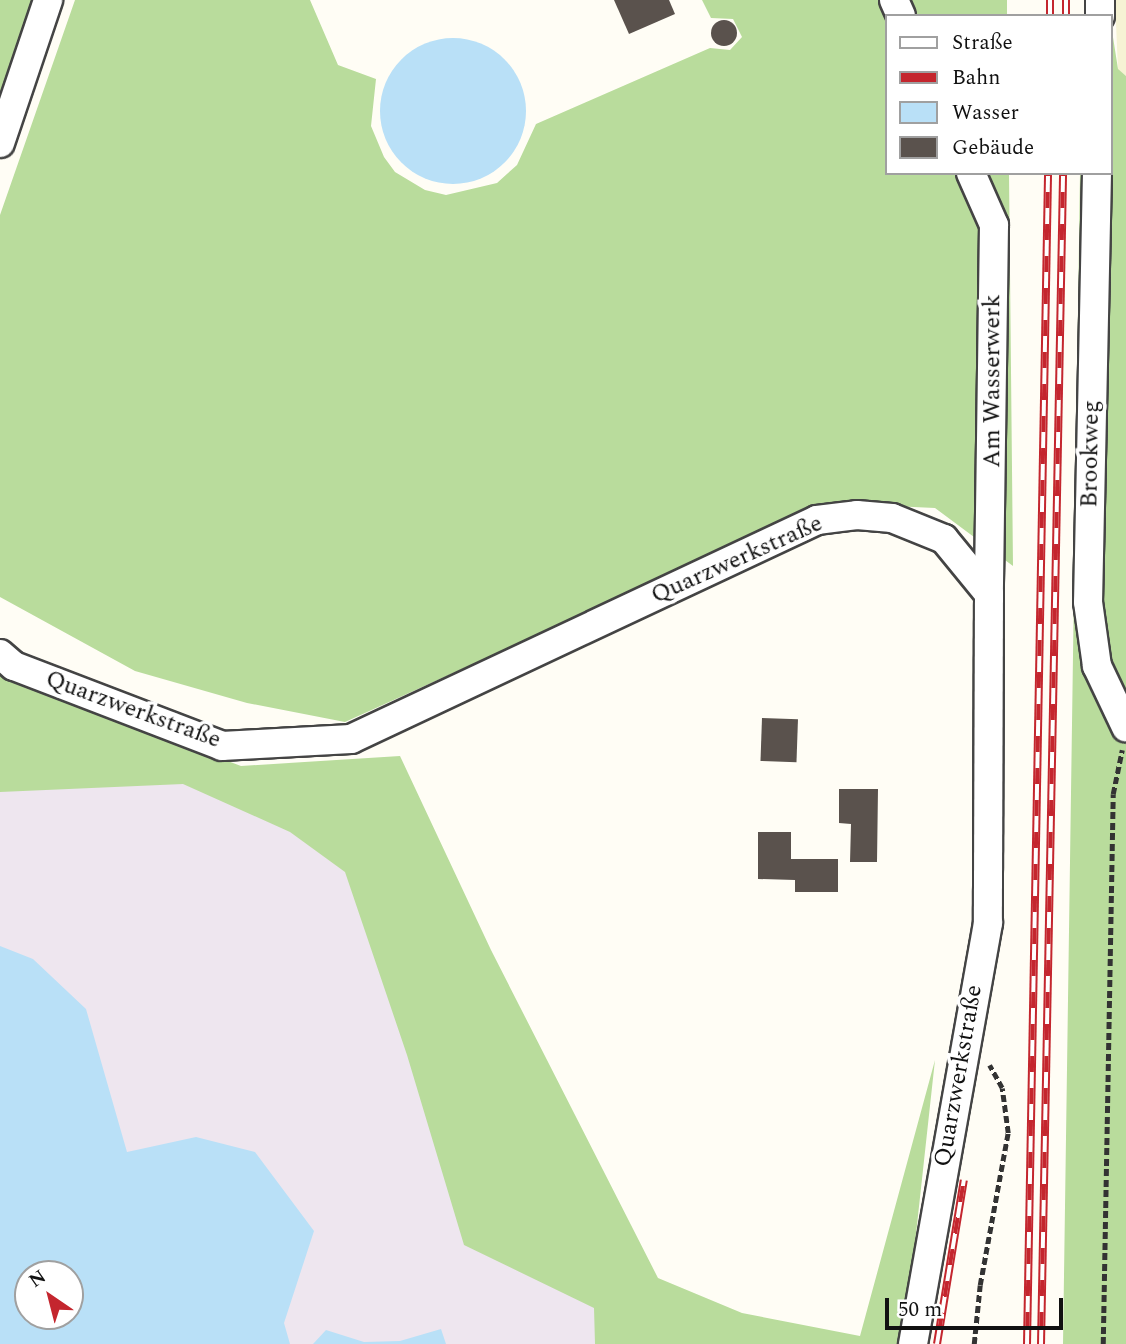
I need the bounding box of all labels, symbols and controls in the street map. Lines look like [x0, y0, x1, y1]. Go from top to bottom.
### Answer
legend [884, 14, 1112, 175]
text: Straße [952, 27, 1013, 59]
text: Bahn [952, 62, 1000, 94]
text: Wasser [952, 97, 1019, 129]
text: Gebäude [952, 132, 1034, 164]
street label: Am Wasserwerk [979, 294, 1007, 468]
street label: Brookweg [1076, 400, 1106, 508]
street label: Quarzwerkstraße [647, 509, 827, 611]
street label: Quarzwerkstraße [42, 665, 224, 755]
street label: Quarzwerkstraße [929, 983, 989, 1169]
north arrow [14, 1260, 84, 1330]
text: N [23, 1263, 52, 1295]
scale bar [888, 1284, 1066, 1328]
text: 50 m [898, 1294, 942, 1326]

